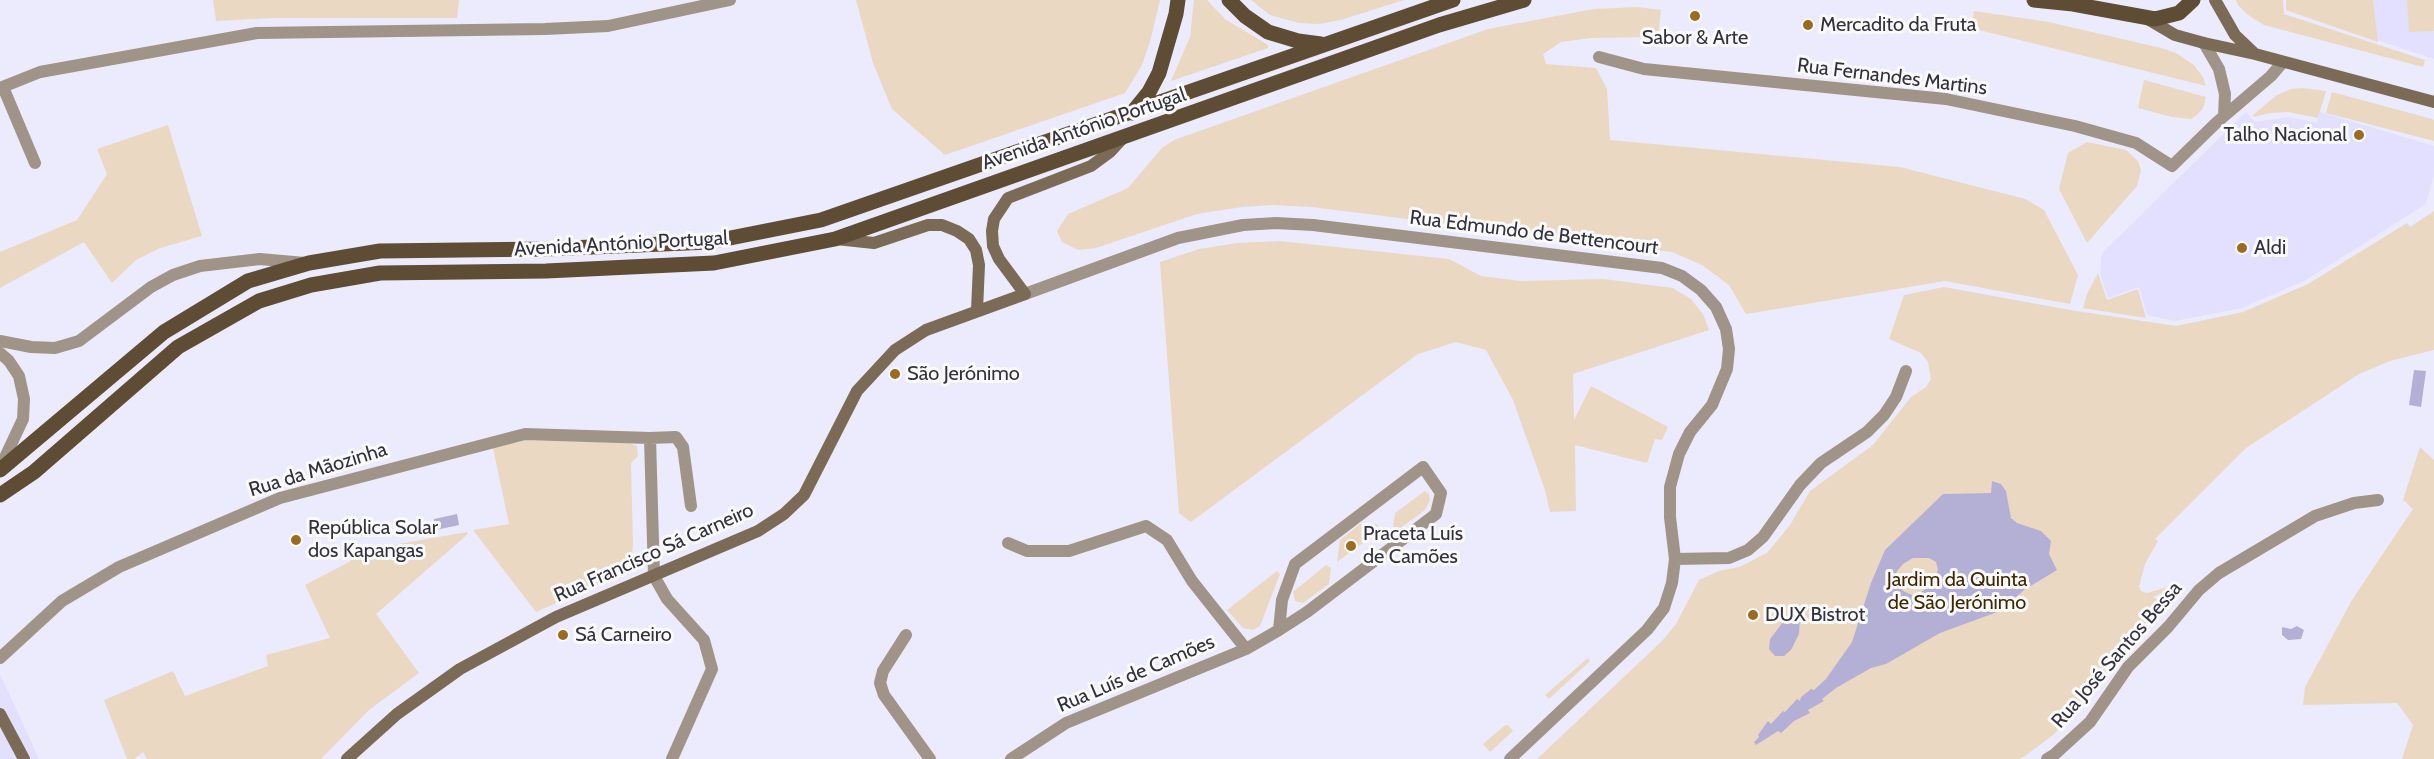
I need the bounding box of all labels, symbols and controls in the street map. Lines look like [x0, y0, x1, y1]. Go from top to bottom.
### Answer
marker: Sabor & Arte [1688, 9, 1702, 23]
place label: Mercadito da Fruta [1820, 13, 1976, 37]
marker: Mercadito da Fruta [1801, 18, 1815, 32]
place label: Sabor & Arte [1642, 26, 1748, 50]
street label: Rua Fernandes Martins [1796, 53, 1988, 101]
street label: Avenida António Portugal [979, 83, 1189, 175]
place label: Talho Nacional [2224, 123, 2347, 147]
marker: Talho Nacional [2352, 128, 2366, 142]
street label: Rua Edmundo de Bettencourt [1408, 206, 1660, 260]
street label: Avenida António Portugal [513, 226, 729, 262]
place label: Aldi [2254, 236, 2286, 260]
marker: Aldi [2235, 241, 2249, 255]
place label: São Jerónimo [907, 362, 1020, 386]
marker: São Jerónimo [888, 367, 902, 381]
street label: Rua da Mãozinha [246, 438, 390, 502]
street label: Rua Francisco Sá Carneiro [551, 498, 757, 608]
place label: República Solar dos Kapangas [308, 516, 438, 563]
place label: Praceta Luís de Camões [1363, 522, 1463, 569]
marker: República Solar dos Kapangas [289, 533, 303, 547]
marker: Praceta Luís de Camões [1344, 539, 1358, 553]
park label: Jardim da Quinta de São Jerónimo [1887, 568, 2027, 615]
street label: Rua José Santos Bessa [2047, 577, 2187, 733]
place label: DUX Bistrot [1765, 603, 1865, 627]
marker: DUX Bistrot [1746, 608, 1760, 622]
place label: Sá Carneiro [575, 623, 672, 647]
marker: Sá Carneiro [556, 628, 570, 642]
street label: Rua Luís de Camões [1054, 630, 1218, 718]

